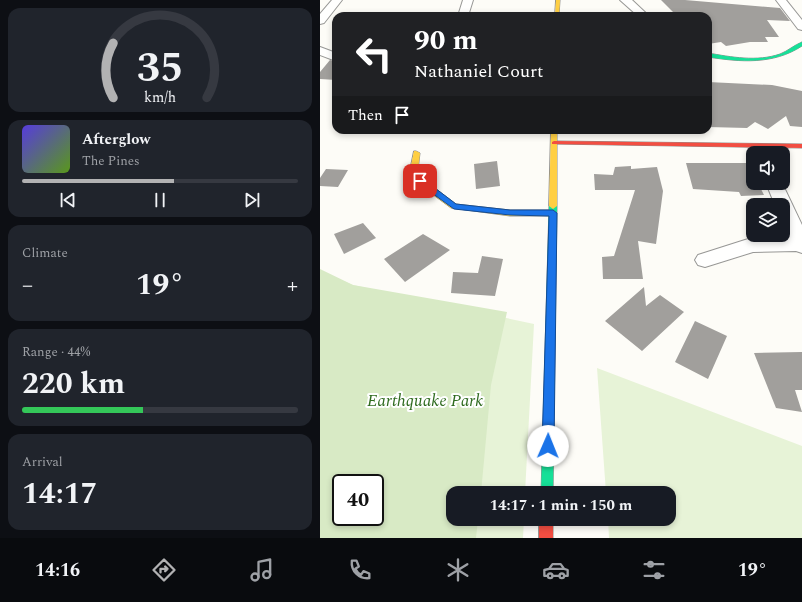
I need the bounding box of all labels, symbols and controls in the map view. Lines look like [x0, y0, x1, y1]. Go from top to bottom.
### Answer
text: 90 m [414, 19, 478, 62]
icon: left [348, 28, 400, 80]
text: 35 [137, 37, 183, 100]
text: Nathaniel Court [414, 58, 544, 85]
text: km/h [144, 87, 176, 109]
text: Then [348, 104, 383, 127]
icon: arrive [391, 104, 413, 126]
text: Afterglow [82, 128, 150, 151]
map controls [746, 146, 790, 242]
button: sound [746, 146, 790, 190]
text: The Pines [82, 151, 140, 171]
pin [403, 164, 437, 198]
icon: arrive [409, 170, 431, 192]
icon: previous [57, 189, 79, 211]
icon: pause [149, 189, 171, 211]
icon: next [241, 189, 263, 211]
button: layers [746, 198, 790, 242]
text: Climate [22, 243, 68, 263]
text: 19° [136, 262, 184, 308]
text: − [22, 269, 33, 302]
text: + [287, 269, 298, 302]
text: Range · 44% [22, 342, 90, 362]
text: 220 km [22, 361, 125, 407]
park label: Earthquake Park [367, 388, 483, 414]
position arrow [527, 425, 569, 467]
text: Arrival [22, 452, 63, 472]
text: 14:17 [22, 471, 97, 517]
speed limit sign: 40 [332, 474, 384, 526]
text: 14:17 · 1 min · 150 m [490, 494, 632, 517]
icon: directions [150, 556, 178, 584]
icon: music [248, 556, 276, 584]
icon: phone [346, 556, 374, 584]
icon: climate [444, 556, 472, 584]
icon: car [542, 556, 570, 584]
icon: filters [640, 556, 668, 584]
text: 14:16 [35, 557, 80, 584]
text: 19° [738, 557, 767, 584]

